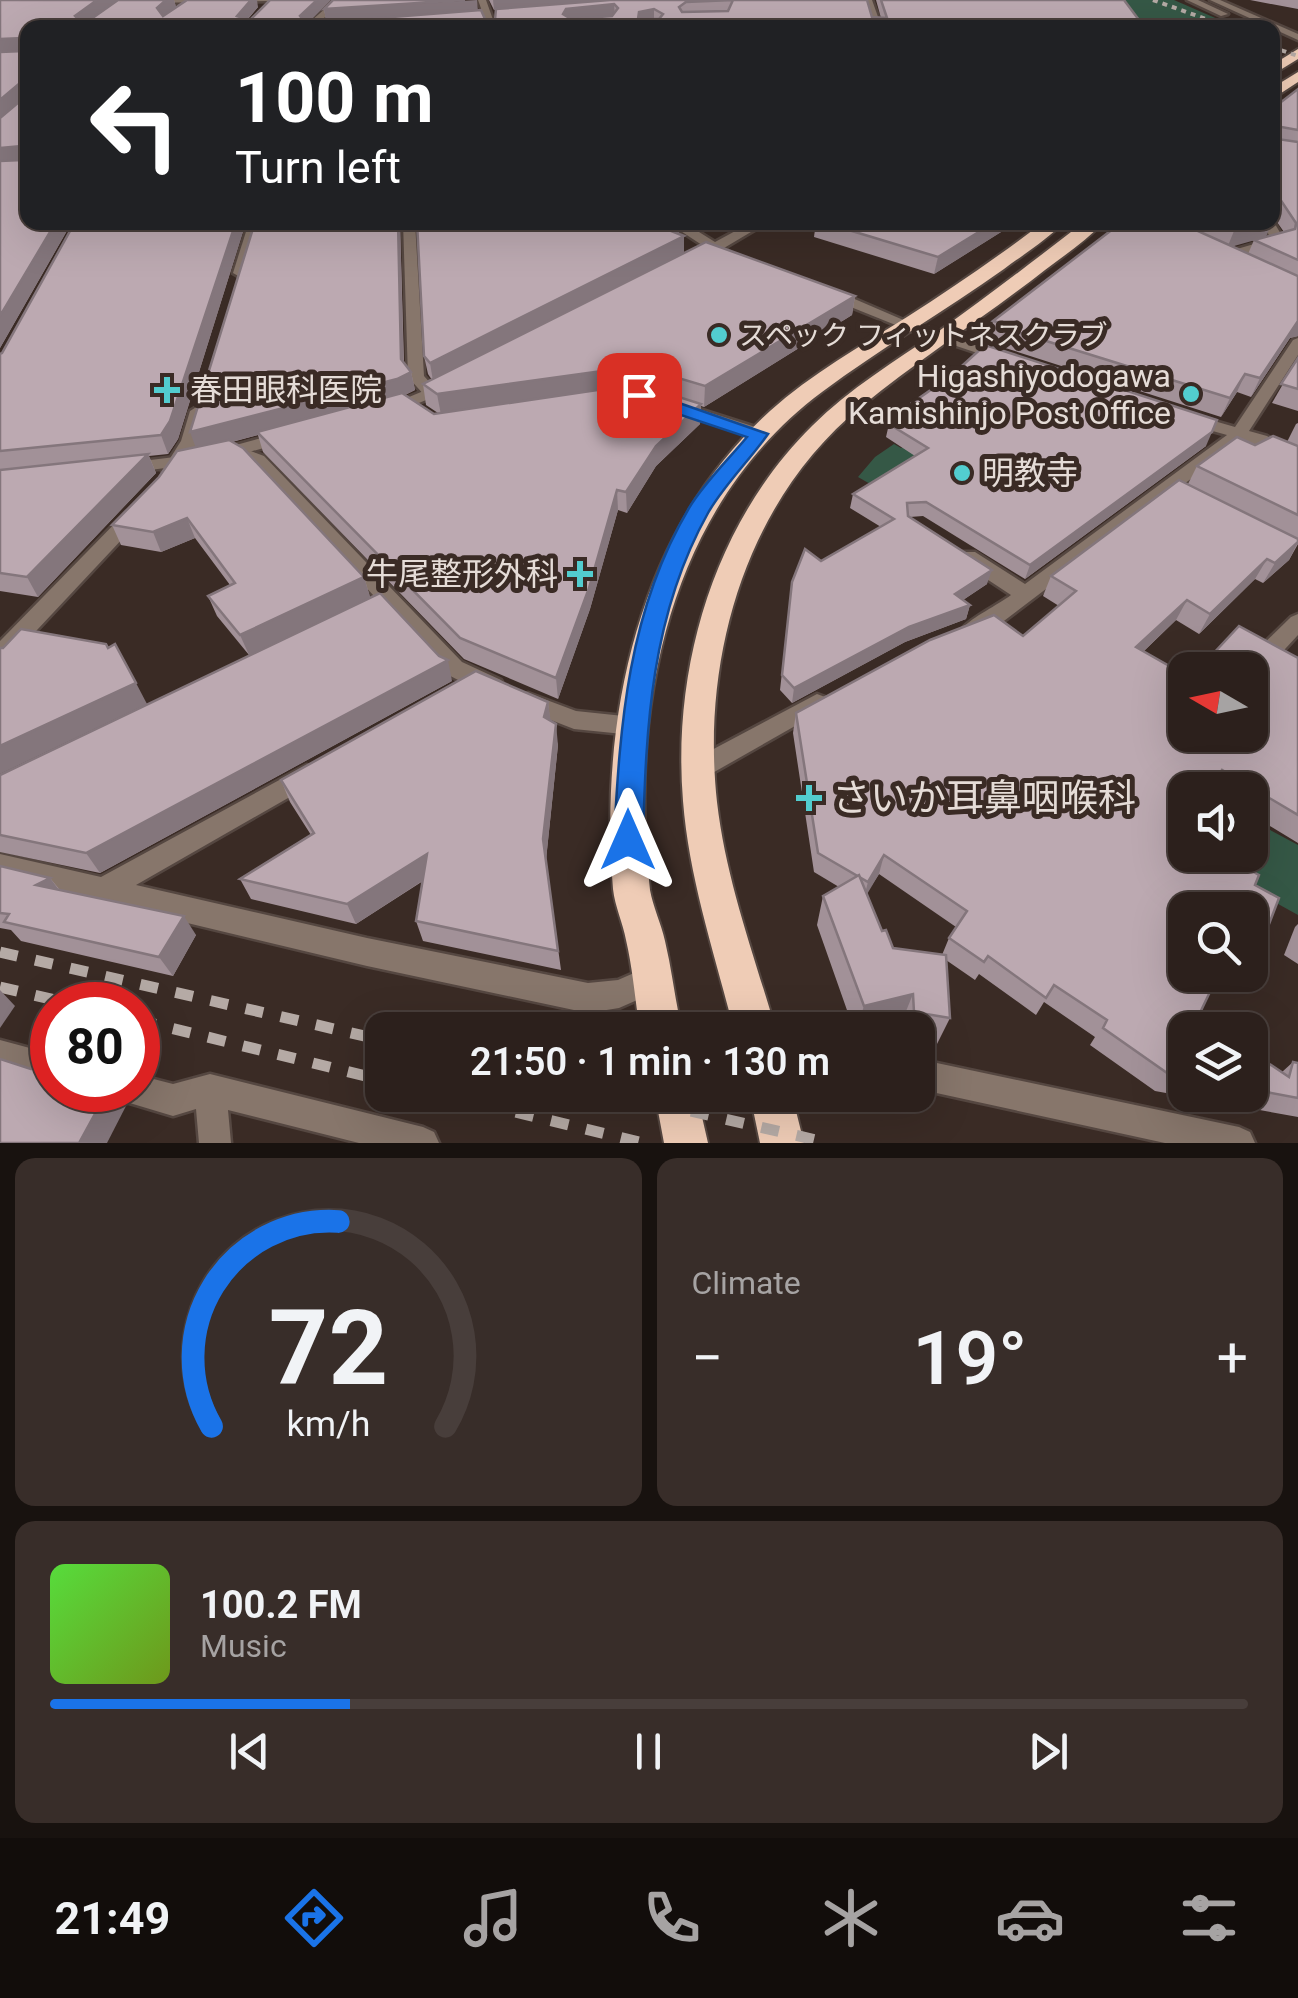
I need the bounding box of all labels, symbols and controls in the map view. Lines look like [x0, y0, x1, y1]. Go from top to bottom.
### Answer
text: 100 m [235, 57, 434, 139]
icon: left [70, 60, 200, 190]
text: Turn left [235, 141, 401, 194]
place label: スペック フィットネスクラブ [739, 319, 1107, 352]
marker: スペック フィットネスクラブ [708, 324, 730, 346]
pin [597, 353, 682, 438]
place label: Higashiyodogawa Kamishinjo Post Office [848, 357, 1171, 432]
icon: arrive [612, 368, 667, 423]
place label: 春田眼科医院 [190, 371, 382, 409]
marker: 春田眼科医院 [154, 377, 180, 403]
marker: Higashiyodogawa Kamishinjo Post Office [1180, 383, 1202, 405]
place label: 明教寺 [982, 454, 1078, 492]
marker: 明教寺 [951, 462, 973, 484]
place label: 牛尾整形外科 [366, 555, 558, 593]
marker: 牛尾整形外科 [567, 561, 593, 587]
north arrow [1168, 652, 1268, 752]
map controls [1168, 652, 1268, 1112]
button: sound [1168, 772, 1268, 872]
place label: さいか耳鼻咽喉科 [832, 776, 1136, 820]
marker: さいか耳鼻咽喉科 [796, 785, 822, 811]
position arrow [576, 788, 680, 892]
button: search [1168, 892, 1268, 992]
speed limit sign: 80 [30, 982, 160, 1112]
button: layers [1168, 1012, 1268, 1112]
text: 21:50 · 1 min · 130 m [470, 1040, 830, 1084]
text: Climate [692, 1264, 801, 1302]
text: 72 [269, 1288, 388, 1409]
text: 19° [913, 1314, 1027, 1402]
text: − [692, 1326, 723, 1390]
text: + [1217, 1326, 1248, 1390]
text: km/h [286, 1403, 370, 1445]
text: 100.2 FM [200, 1583, 362, 1627]
text: Music [200, 1627, 287, 1665]
icon: previous [222, 1724, 277, 1779]
icon: pause [621, 1724, 676, 1779]
icon: next [1021, 1724, 1076, 1779]
icon: directions [279, 1883, 349, 1953]
icon: music [458, 1883, 528, 1953]
icon: phone [637, 1883, 707, 1953]
icon: climate [816, 1883, 886, 1953]
icon: car [995, 1883, 1065, 1953]
icon: filters [1174, 1883, 1244, 1953]
text: 21:49 [54, 1892, 170, 1945]

